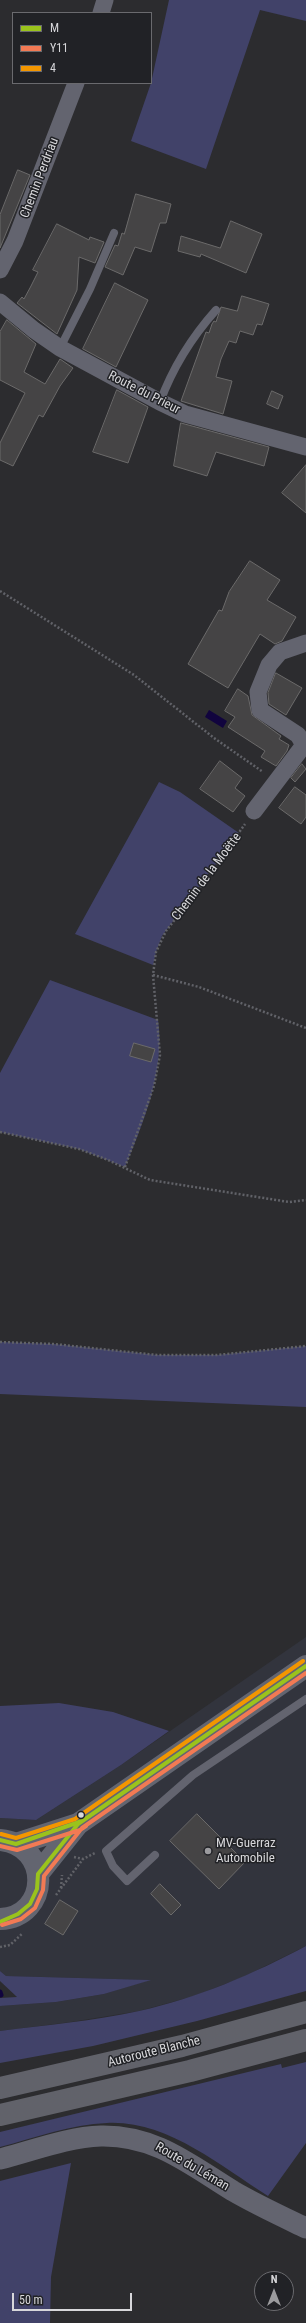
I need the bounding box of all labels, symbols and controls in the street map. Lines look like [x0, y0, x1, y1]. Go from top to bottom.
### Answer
legend [12, 12, 152, 84]
text: M [50, 21, 59, 35]
text: Y11 [50, 41, 68, 55]
text: 4 [50, 61, 56, 75]
street label: Chemin Perdriau [18, 136, 62, 220]
street label: Route du Prieur [105, 368, 183, 418]
street label: Chemin de la Moëtte [169, 830, 245, 924]
unlabelled marker [76, 1810, 86, 1820]
place label: MV-Guerraz Automobile [216, 1836, 276, 1867]
marker: MV-Guerraz Automobile [203, 1846, 213, 1856]
street label: Autoroute Blanche [106, 2033, 202, 2071]
street label: Route du Léman [152, 2140, 232, 2194]
north arrow [254, 2271, 294, 2311]
text: N [271, 2273, 277, 2286]
scale bar [14, 2285, 134, 2311]
text: 50 m [19, 2293, 43, 2307]

